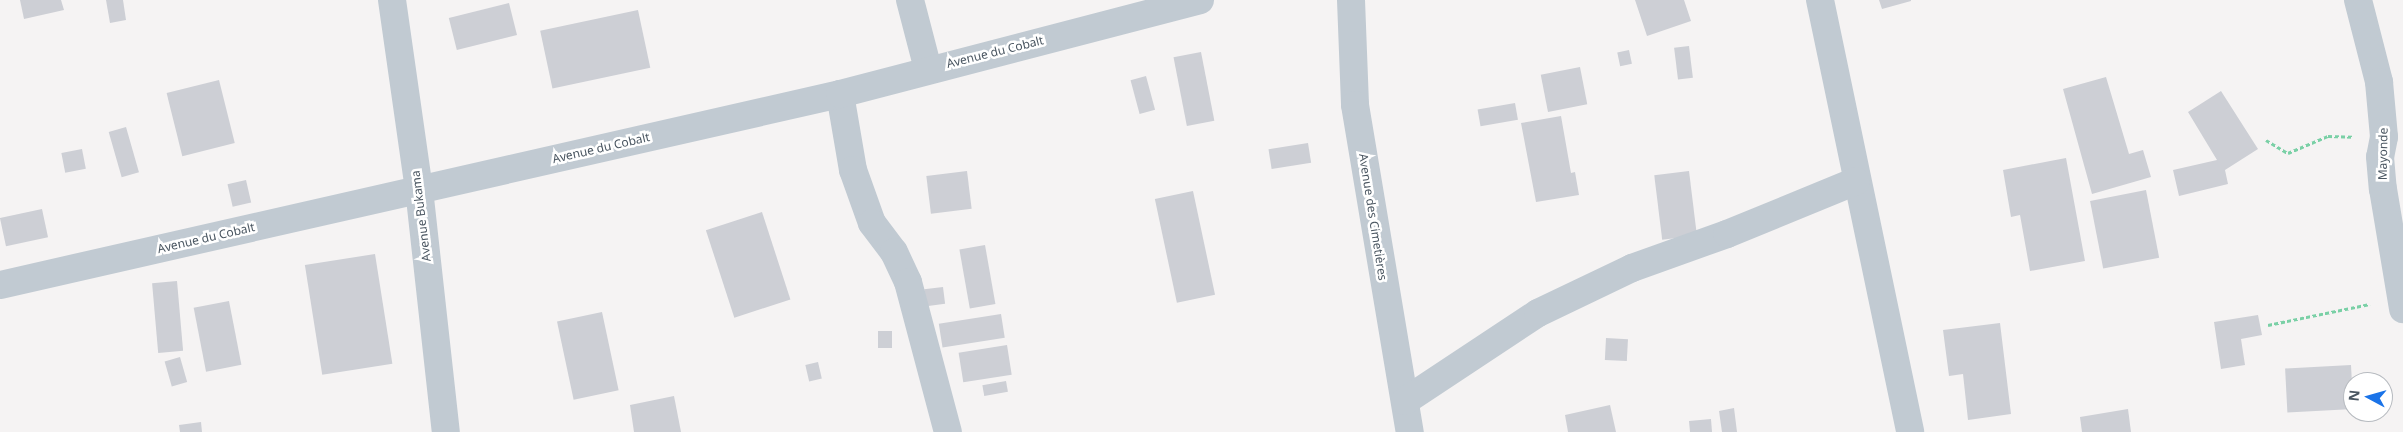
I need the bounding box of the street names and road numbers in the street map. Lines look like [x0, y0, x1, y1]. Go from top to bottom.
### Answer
street label: Avenue du Cobalt [945, 33, 1045, 71]
street label: Mayonde [2375, 128, 2391, 180]
street label: Avenue du Cobalt [551, 130, 651, 166]
street label: Avenue des Cimetières [1356, 152, 1390, 282]
street label: Avenue Bukama [408, 170, 434, 262]
street label: Avenue du Cobalt [156, 220, 256, 256]

